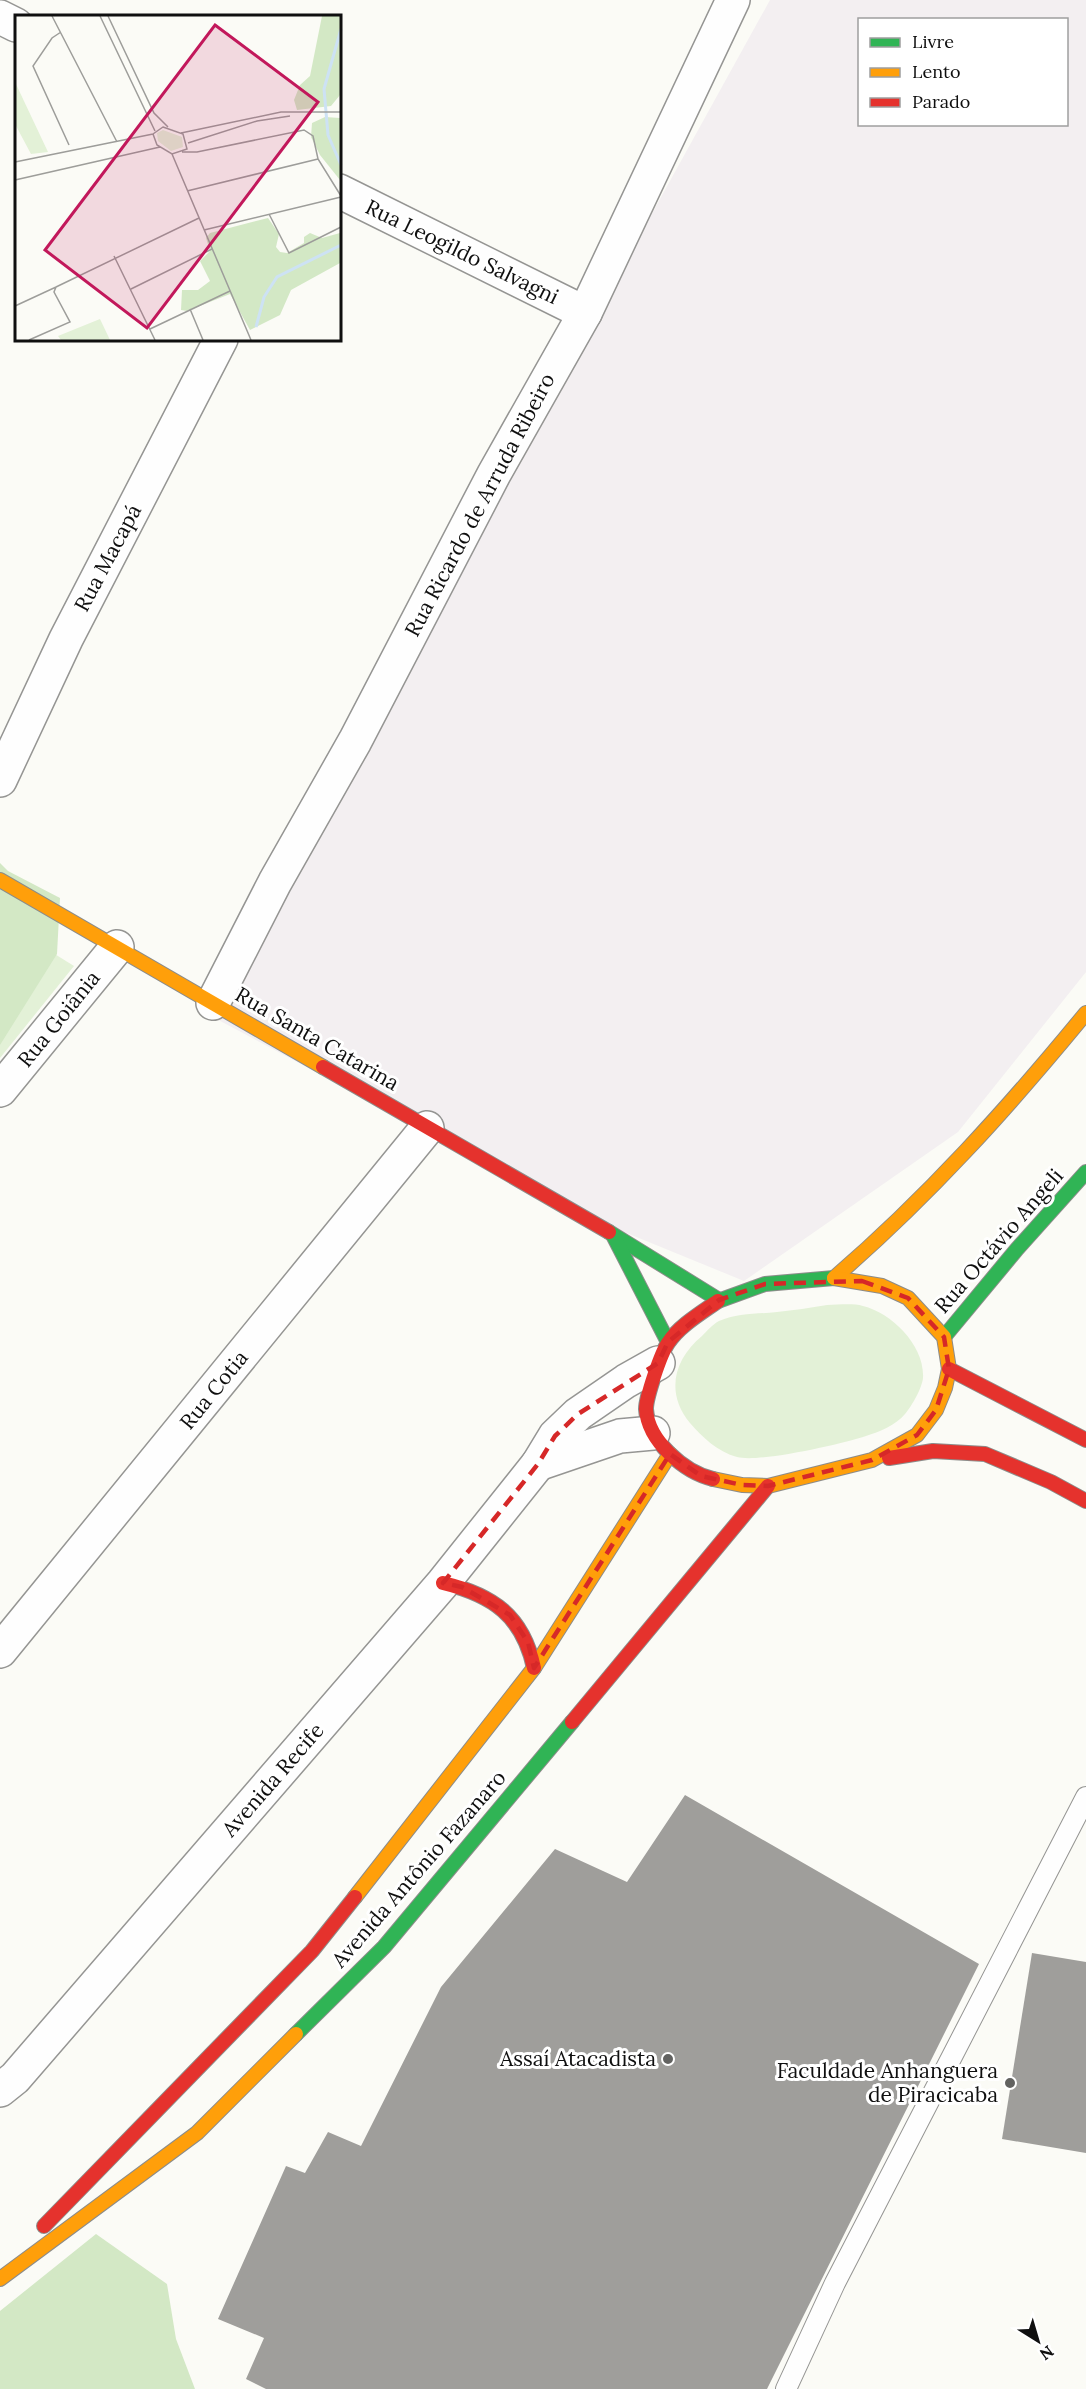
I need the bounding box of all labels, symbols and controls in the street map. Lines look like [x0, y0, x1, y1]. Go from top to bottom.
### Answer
inset map [15, 15, 340, 340]
legend [858, 18, 1068, 126]
text: Livre [912, 30, 954, 53]
text: Lento [912, 60, 960, 83]
text: Parado [912, 90, 970, 113]
street label: Rua Leogildo Salvagni [361, 193, 563, 310]
street label: Rua Ricardo de Arruda Ribeiro [399, 368, 561, 641]
street label: Rua Macapá [68, 499, 147, 616]
street label: Rua Goiânia [11, 965, 106, 1072]
street label: Rua Santa Catarina [230, 981, 404, 1097]
street label: Rua Octávio Angeli [928, 1163, 1069, 1319]
street label: Rua Cotia [174, 1345, 254, 1435]
street label: Avenida Recife [215, 1717, 329, 1843]
street label: Avenida Antônio Fazanaro [325, 1764, 512, 1974]
place label: Assaí Atacadista [499, 2045, 656, 2072]
marker: Assaí Atacadista [661, 2052, 675, 2066]
place label: Faculdade Anhanguera de Piracicaba [777, 2057, 998, 2108]
marker: Faculdade Anhanguera de Piracicaba [1003, 2076, 1017, 2090]
north arrow [1008, 2311, 1068, 2371]
text: N [1036, 2341, 1058, 2365]

